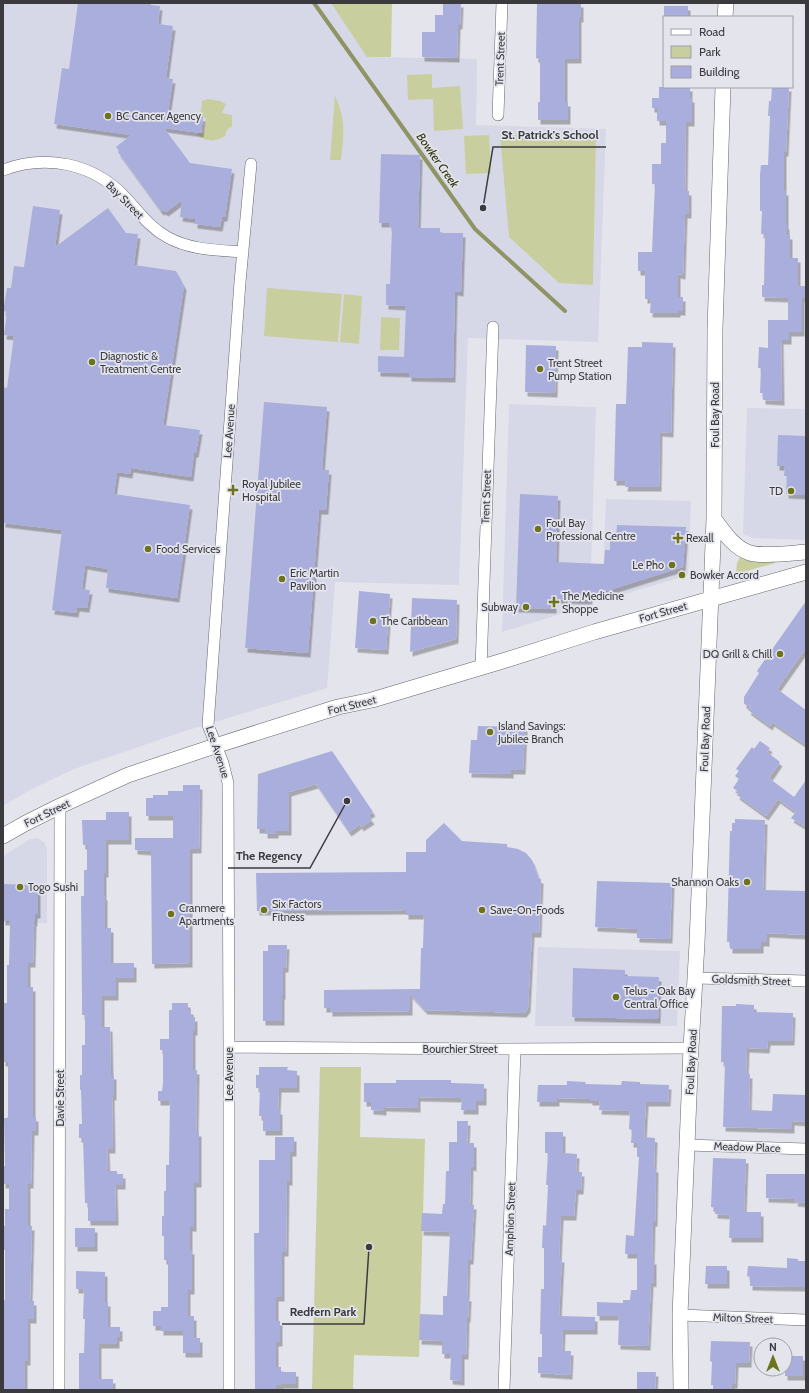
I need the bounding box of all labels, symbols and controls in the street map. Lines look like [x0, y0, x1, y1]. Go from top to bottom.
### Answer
legend [663, 16, 793, 88]
text: Road [699, 24, 725, 39]
street label: Trent Street [492, 31, 508, 86]
text: Park [699, 44, 721, 59]
text: Building [699, 64, 741, 79]
place label: BC Cancer Agency [116, 109, 201, 123]
marker: BC Cancer Agency [103, 111, 113, 121]
callout: St. Patrick's School [493, 123, 606, 147]
text: St. Patrick's School [501, 127, 599, 142]
water label: Bowker Creek [414, 130, 463, 191]
street label: Bay Street [103, 178, 147, 222]
place label: Diagnostic & Treatment Centre [100, 349, 182, 376]
place label: Trent Street Pump Station [548, 356, 612, 383]
marker: Diagnostic & Treatment Centre [87, 357, 97, 367]
marker: Trent Street Pump Station [535, 364, 545, 374]
street label: Foul Bay Road [708, 382, 722, 448]
street label: Lee Avenue [220, 403, 238, 458]
street label: Trent Street [478, 469, 494, 524]
place label: Royal Jubilee Hospital [242, 477, 301, 504]
marker: Royal Jubilee Hospital [227, 484, 239, 496]
place label: TD [769, 484, 783, 498]
marker: TD [786, 486, 796, 496]
place label: Foul Bay Professional Centre [546, 516, 636, 543]
marker: Foul Bay Professional Centre [533, 524, 543, 534]
place label: Rexall [686, 531, 714, 545]
marker: Rexall [673, 533, 683, 543]
place label: Food Services [156, 542, 221, 556]
marker: Food Services [143, 544, 153, 554]
place label: Le Pho [632, 558, 664, 572]
marker: Le Pho [667, 560, 677, 570]
place label: Eric Martin Pavilion [290, 566, 339, 593]
place label: Bowker Accord [690, 568, 759, 582]
marker: Bowker Accord [677, 570, 687, 580]
marker: Eric Martin Pavilion [277, 574, 287, 584]
place label: The Medicine Shoppe [562, 589, 624, 616]
marker: The Medicine Shoppe [549, 597, 559, 607]
street label: Fort Street [637, 598, 689, 626]
place label: Subway [481, 600, 518, 614]
marker: Subway [521, 602, 531, 612]
place label: The Caribbean [381, 614, 448, 628]
marker: The Caribbean [368, 616, 378, 626]
place label: DQ Grill & Chill [703, 647, 772, 661]
marker: DQ Grill & Chill [775, 649, 785, 659]
street label: Fort Street [326, 692, 378, 718]
street label: Foul Bay Road [697, 706, 713, 772]
place label: Island Savings: Jubilee Branch [497, 719, 566, 746]
street label: Lee Avenue [203, 724, 233, 780]
marker: Island Savings: Jubilee Branch [485, 727, 495, 737]
street label: Fort Street [22, 796, 72, 830]
callout: The Regency [228, 844, 310, 868]
text: The Regency [236, 848, 303, 863]
place label: Shannon Oaks [671, 875, 739, 889]
marker: Shannon Oaks [742, 877, 752, 887]
place label: Togo Sushi [28, 880, 78, 894]
marker: Togo Sushi [15, 882, 25, 892]
place label: Six Factors Fitness [272, 897, 322, 924]
place label: Cranmere Apartments [179, 901, 234, 928]
place label: Save-On-Foods [490, 903, 565, 917]
marker: Six Factors Fitness [259, 905, 269, 915]
marker: Save-On-Foods [477, 905, 487, 915]
marker: Cranmere Apartments [166, 909, 176, 919]
street label: Goldsmith Street [711, 972, 791, 988]
place label: Telus - Oak Bay Central Office [624, 984, 696, 1011]
marker: Telus - Oak Bay Central Office [611, 992, 621, 1002]
street label: Foul Bay Road [682, 1029, 700, 1095]
street label: Bourchier Street [423, 1042, 498, 1056]
street label: Lee Avenue [222, 1047, 236, 1101]
street label: Davie Street [53, 1069, 67, 1127]
street label: Meadow Place [713, 1139, 781, 1155]
street label: Amphion Street [502, 1182, 518, 1256]
callout: Redfern Park [282, 1300, 364, 1324]
text: Redfern Park [290, 1304, 356, 1319]
street label: Milton Street [713, 1310, 774, 1326]
north arrow [753, 1337, 793, 1377]
text: N [769, 1340, 777, 1354]

